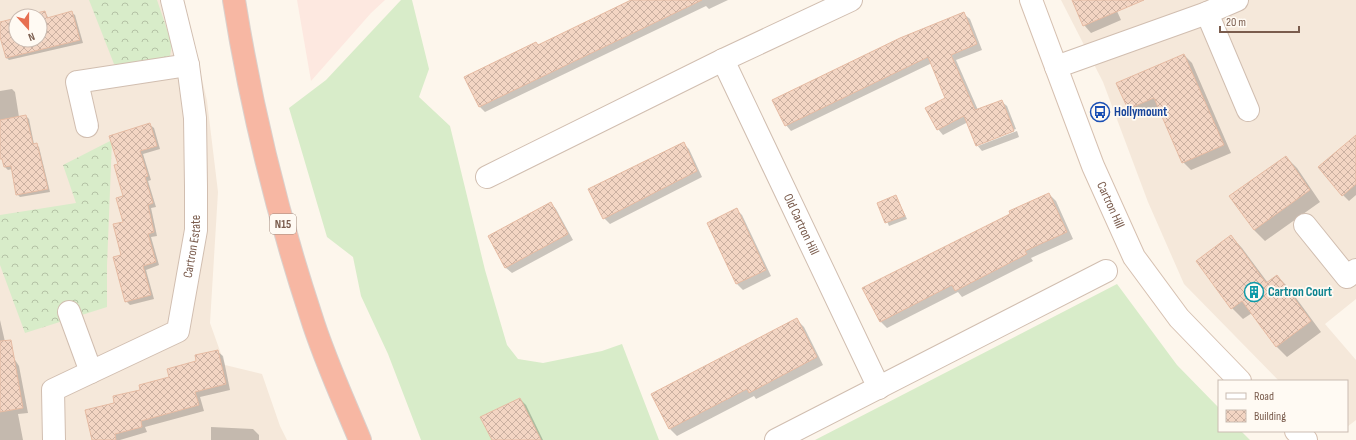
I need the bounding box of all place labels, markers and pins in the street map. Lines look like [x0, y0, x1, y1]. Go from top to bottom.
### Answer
bus stop icon: Hollymount [1089, 101, 1111, 123]
place label: Hollymount [1114, 104, 1168, 120]
building icon: Cartron Court [1243, 281, 1265, 303]
place label: Cartron Court [1268, 284, 1333, 300]

